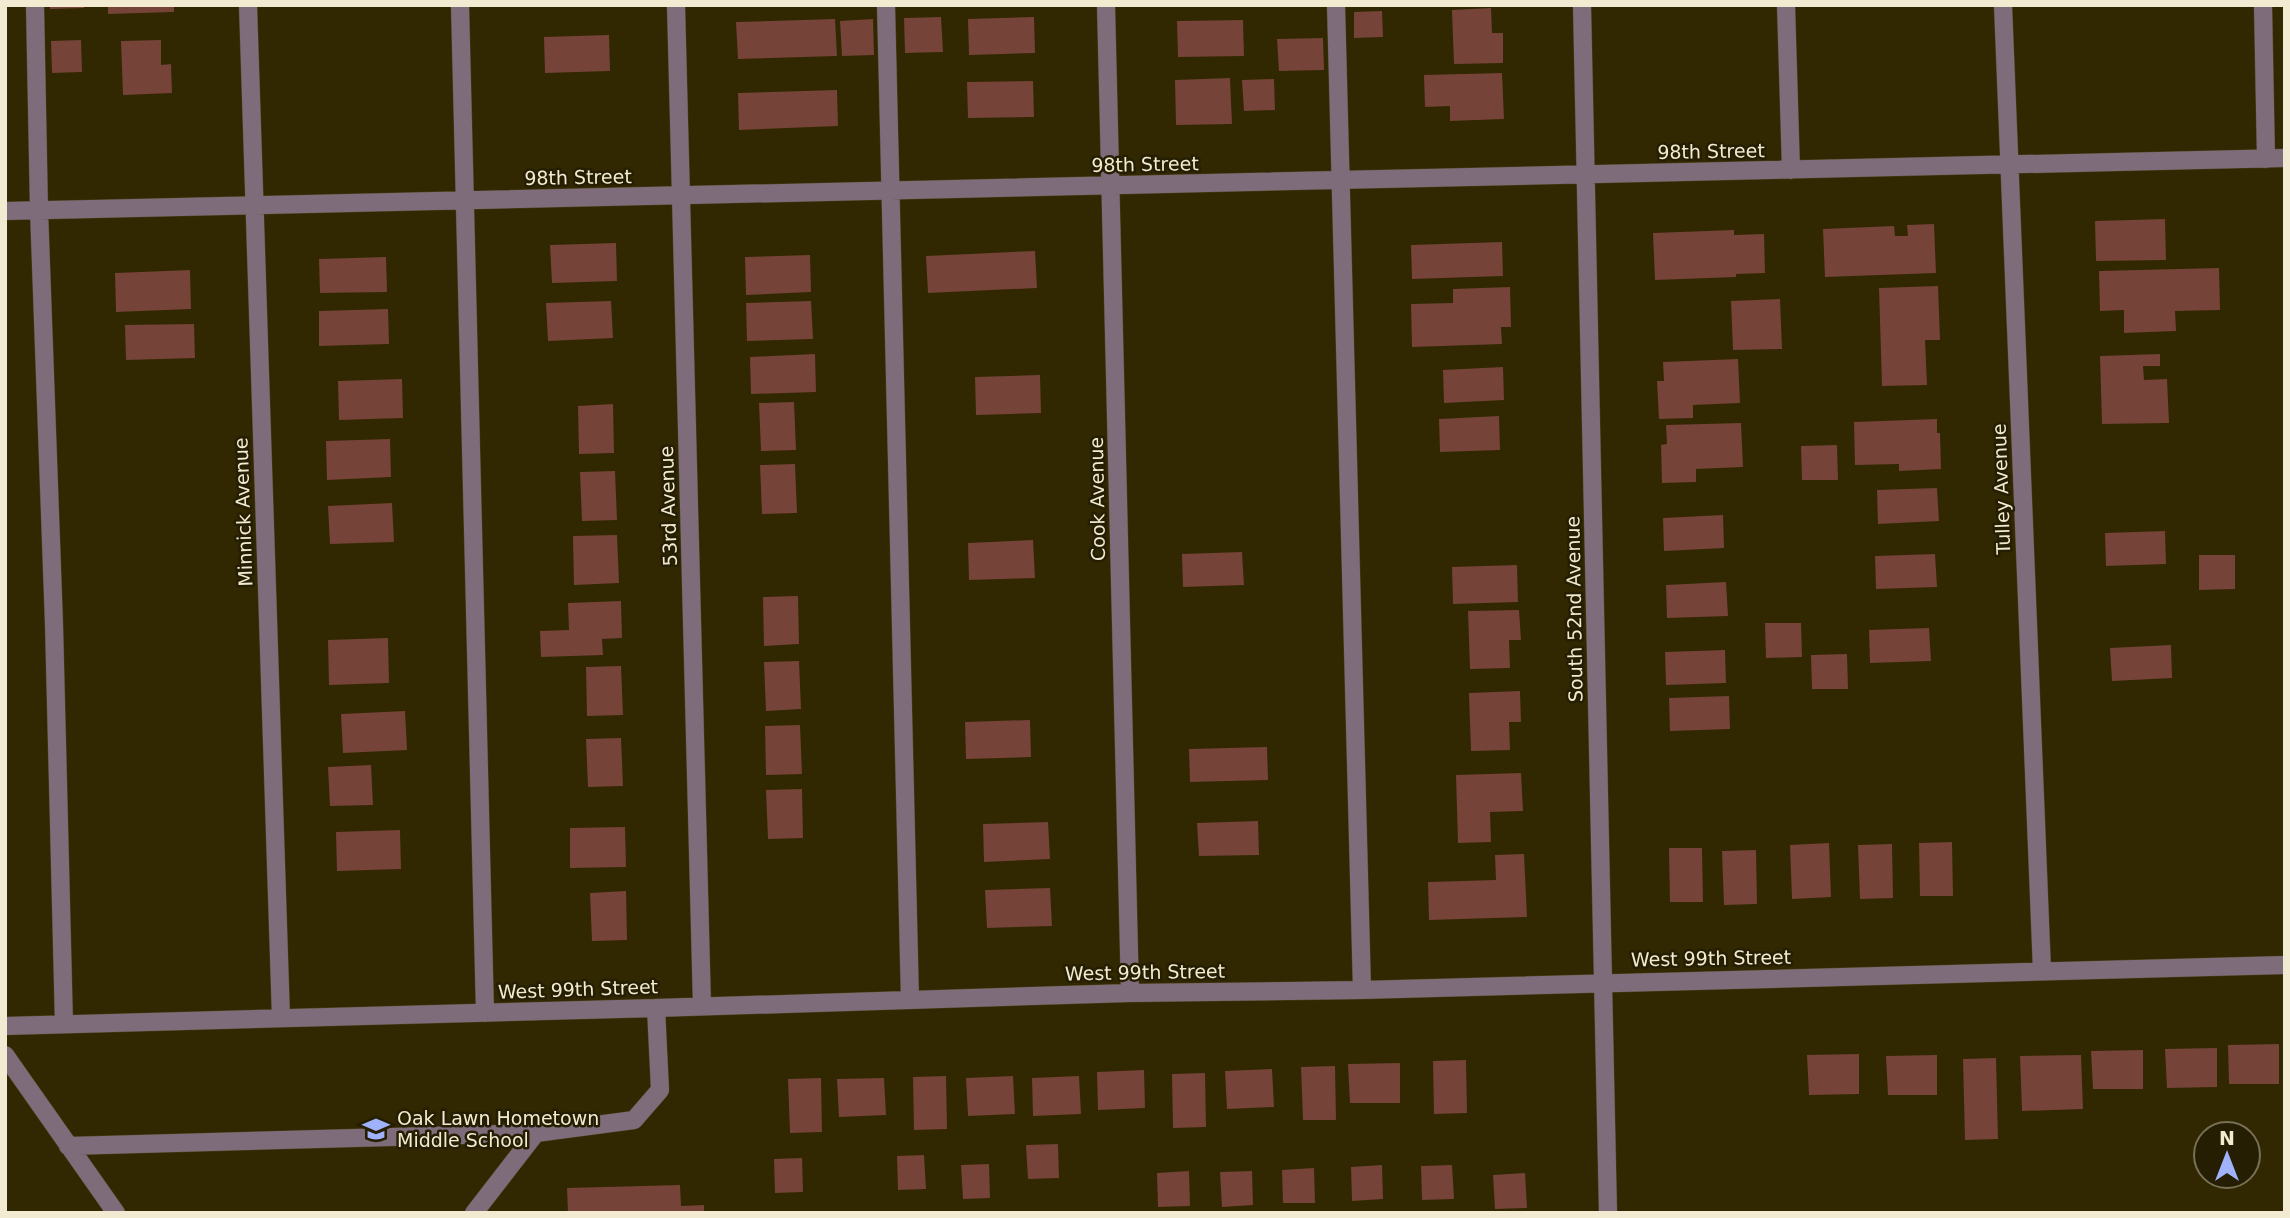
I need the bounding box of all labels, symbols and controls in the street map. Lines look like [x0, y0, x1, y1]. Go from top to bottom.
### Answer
street label: 98th Street [1657, 139, 1765, 163]
street label: 98th Street [1091, 152, 1199, 176]
street label: 98th Street [524, 165, 632, 189]
street label: Tulley Avenue [1988, 423, 2014, 556]
street label: Minnick Avenue [229, 437, 257, 587]
street label: Cook Avenue [1085, 437, 1109, 561]
street label: 53rd Avenue [655, 445, 681, 567]
street label: South 52nd Avenue [1561, 516, 1587, 702]
street label: West 99th Street [1631, 946, 1791, 970]
street label: West 99th Street [1065, 960, 1225, 984]
street label: West 99th Street [498, 975, 658, 1003]
place label: Oak Lawn Hometown Middle School [397, 1107, 599, 1151]
school or university icon: Oak Lawn Hometown Middle School [361, 1114, 391, 1144]
north arrow [2192, 1120, 2262, 1190]
text: N [2219, 1127, 2235, 1149]

